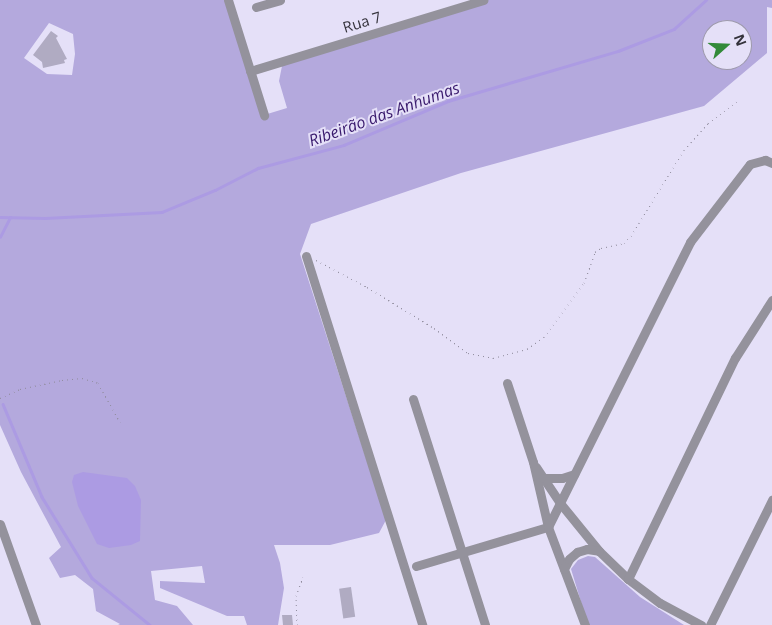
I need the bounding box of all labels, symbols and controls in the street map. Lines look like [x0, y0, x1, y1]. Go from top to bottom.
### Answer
street label: Rua 7 [341, 8, 383, 36]
north arrow [702, 20, 752, 70]
text: N [730, 31, 751, 49]
water label: Ribeirão das Anhumas [306, 78, 462, 150]

